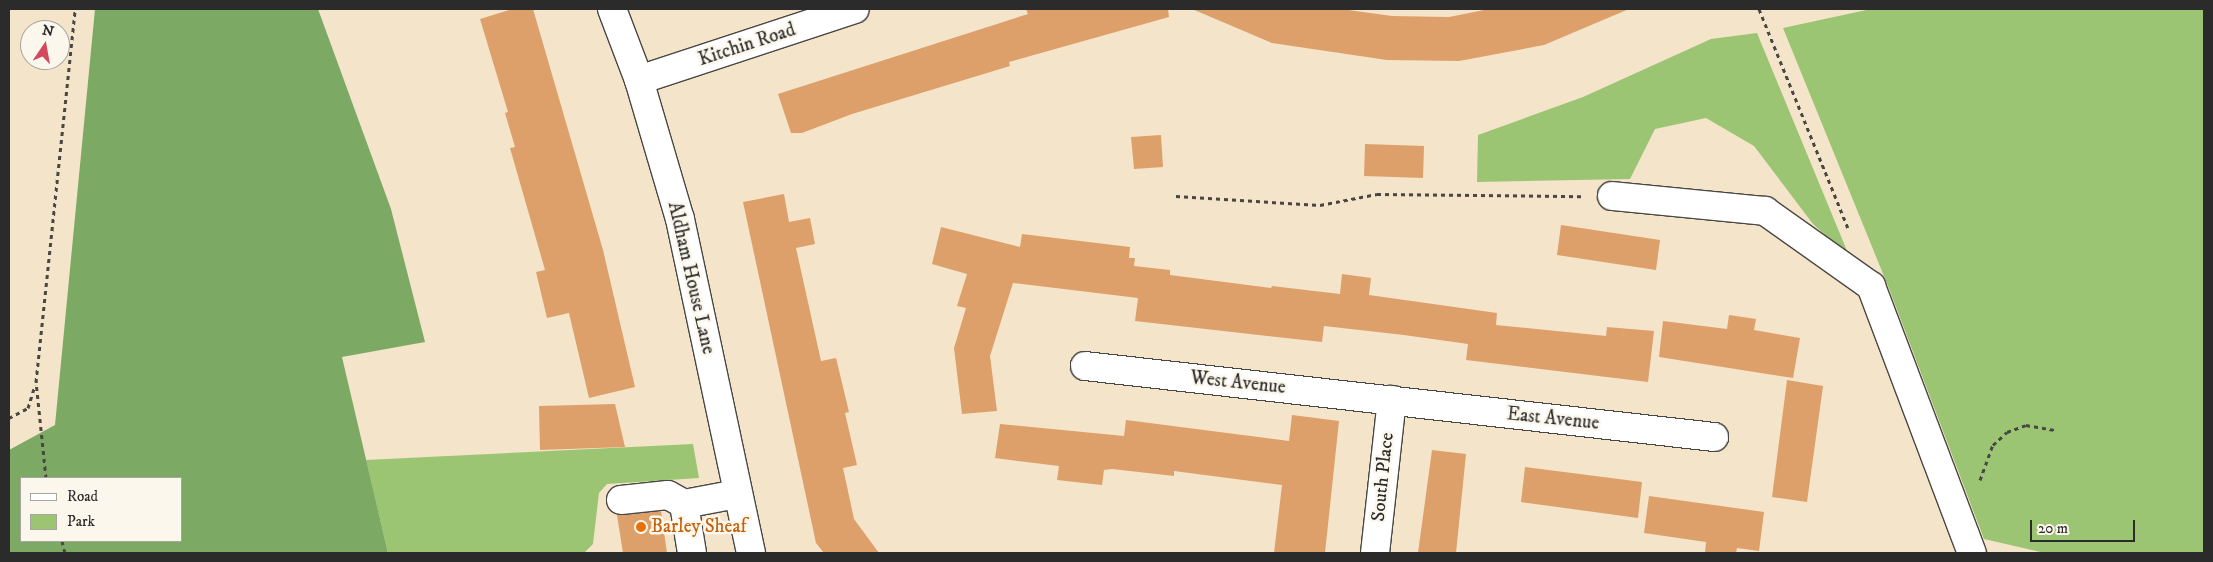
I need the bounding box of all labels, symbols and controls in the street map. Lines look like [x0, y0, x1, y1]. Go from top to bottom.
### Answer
street label: Kitchin Road [696, 19, 798, 71]
north arrow [20, 20, 70, 70]
text: N [40, 21, 55, 41]
street label: Aldham House Lane [662, 200, 720, 356]
street label: West Avenue [1189, 367, 1287, 399]
street label: East Avenue [1506, 403, 1600, 435]
street label: South Place [1367, 431, 1399, 523]
legend [20, 477, 182, 542]
text: Road [67, 487, 98, 506]
scale bar [2033, 510, 2138, 542]
text: Park [67, 512, 95, 531]
place label: Barley Sheaf [651, 516, 747, 538]
text: 20 m [2038, 519, 2068, 538]
marker: Barley Sheaf [635, 521, 647, 533]

